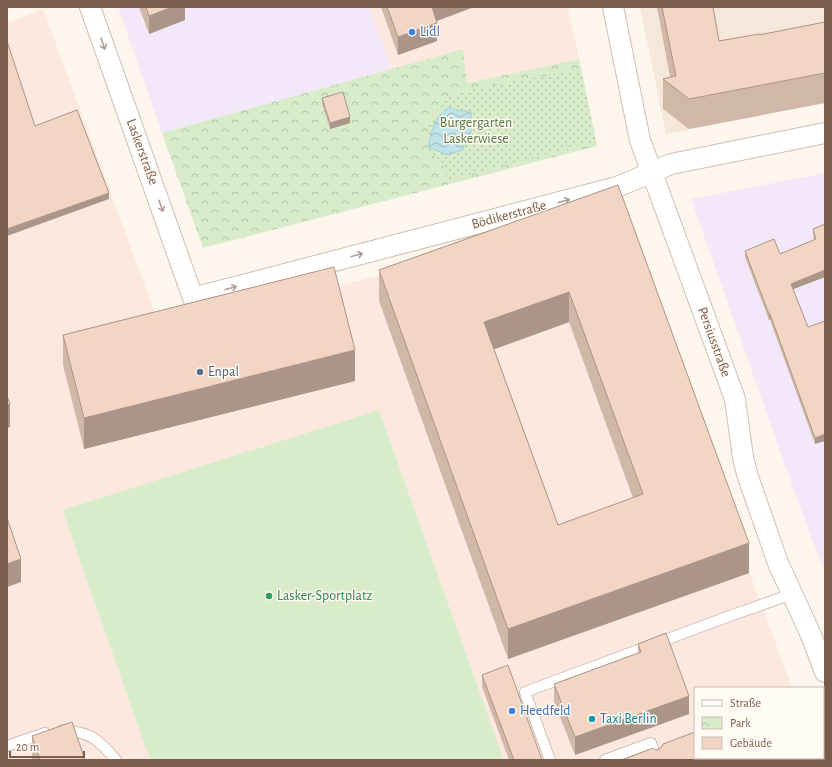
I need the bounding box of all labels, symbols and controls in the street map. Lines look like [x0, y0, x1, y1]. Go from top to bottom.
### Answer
place label: Lidl [420, 25, 440, 39]
marker: Lidl [407, 27, 417, 37]
one-way arrow [99, 37, 107, 49]
park label: Bürgergarten Laskerwiese [440, 116, 512, 146]
street label: Laskerstraße [124, 117, 160, 187]
one-way arrow [557, 196, 570, 204]
street label: Bödikerstraße [470, 198, 548, 232]
one-way arrow [157, 199, 165, 211]
one-way arrow [350, 251, 363, 258]
one-way arrow [224, 284, 237, 291]
street label: Persiusstraße [695, 305, 733, 379]
place label: Enpal [208, 365, 239, 379]
marker: Enpal [195, 367, 205, 377]
place label: Lasker-Sportplatz [277, 589, 372, 603]
marker: Lasker-Sportplatz [264, 591, 274, 601]
legend [694, 687, 824, 759]
text: Straße [730, 697, 761, 709]
place label: Heedfeld [520, 704, 571, 718]
marker: Heedfeld [507, 706, 517, 716]
place label: Taxi Berlin [600, 712, 657, 726]
marker: Taxi Berlin [587, 714, 597, 724]
text: Park [730, 717, 751, 729]
scale bar [10, 733, 84, 759]
text: Gebäude [730, 737, 772, 749]
text: 20 m [16, 741, 39, 753]

